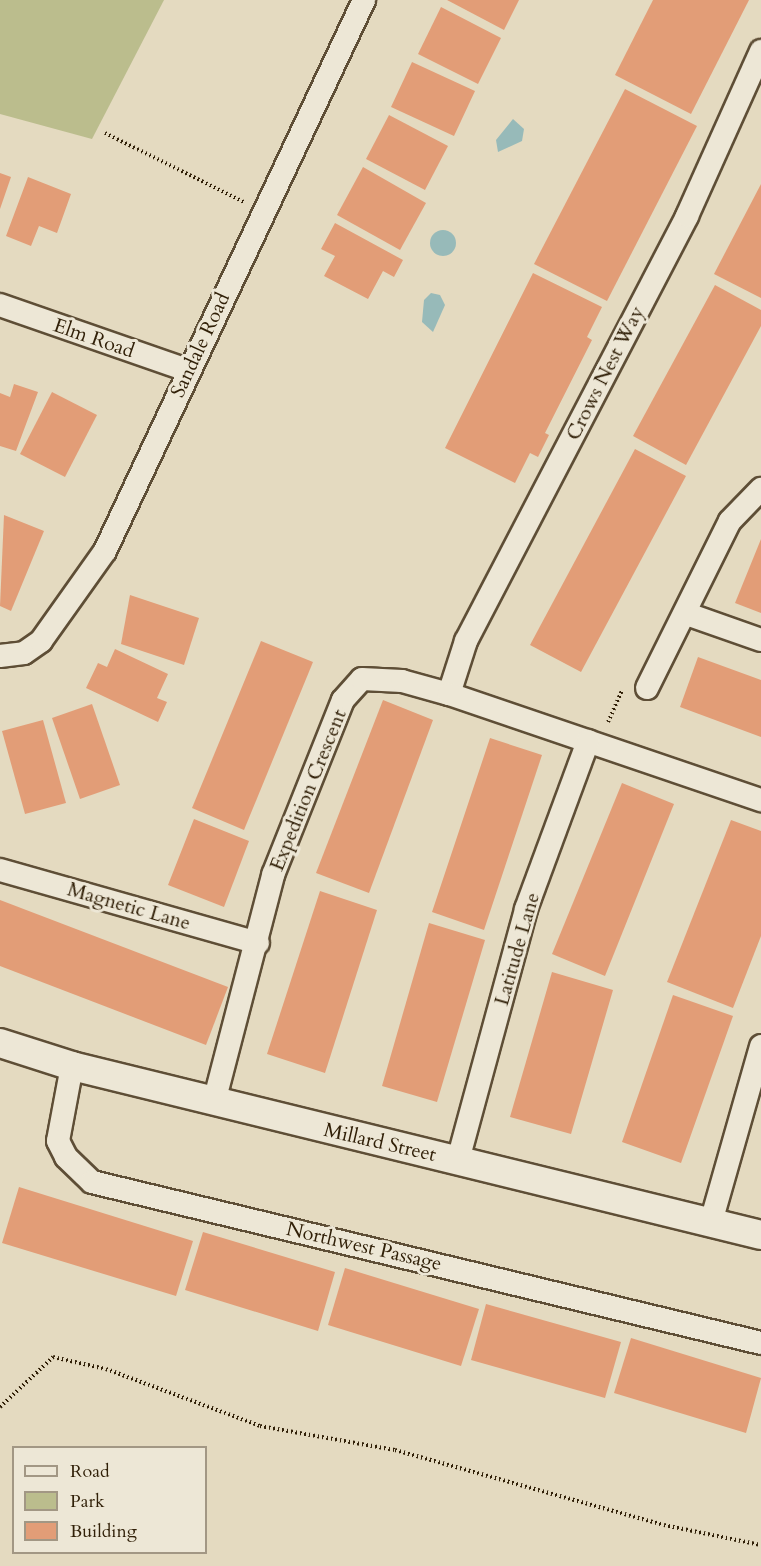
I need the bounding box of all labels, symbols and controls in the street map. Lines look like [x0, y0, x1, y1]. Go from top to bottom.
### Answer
street label: Sandale Road [165, 289, 235, 401]
street label: Crows Nest Way [561, 302, 649, 444]
street label: Elm Road [51, 313, 137, 363]
street label: Expedition Crescent [265, 706, 351, 874]
street label: Magnetic Lane [65, 877, 193, 935]
street label: Latitude Lane [489, 890, 545, 1008]
street label: Millard Street [321, 1117, 439, 1167]
street label: Northwest Passage [284, 1216, 444, 1276]
legend [12, 1446, 207, 1554]
text: Road [70, 1459, 110, 1484]
text: Park [70, 1489, 105, 1514]
text: Building [70, 1519, 137, 1544]

